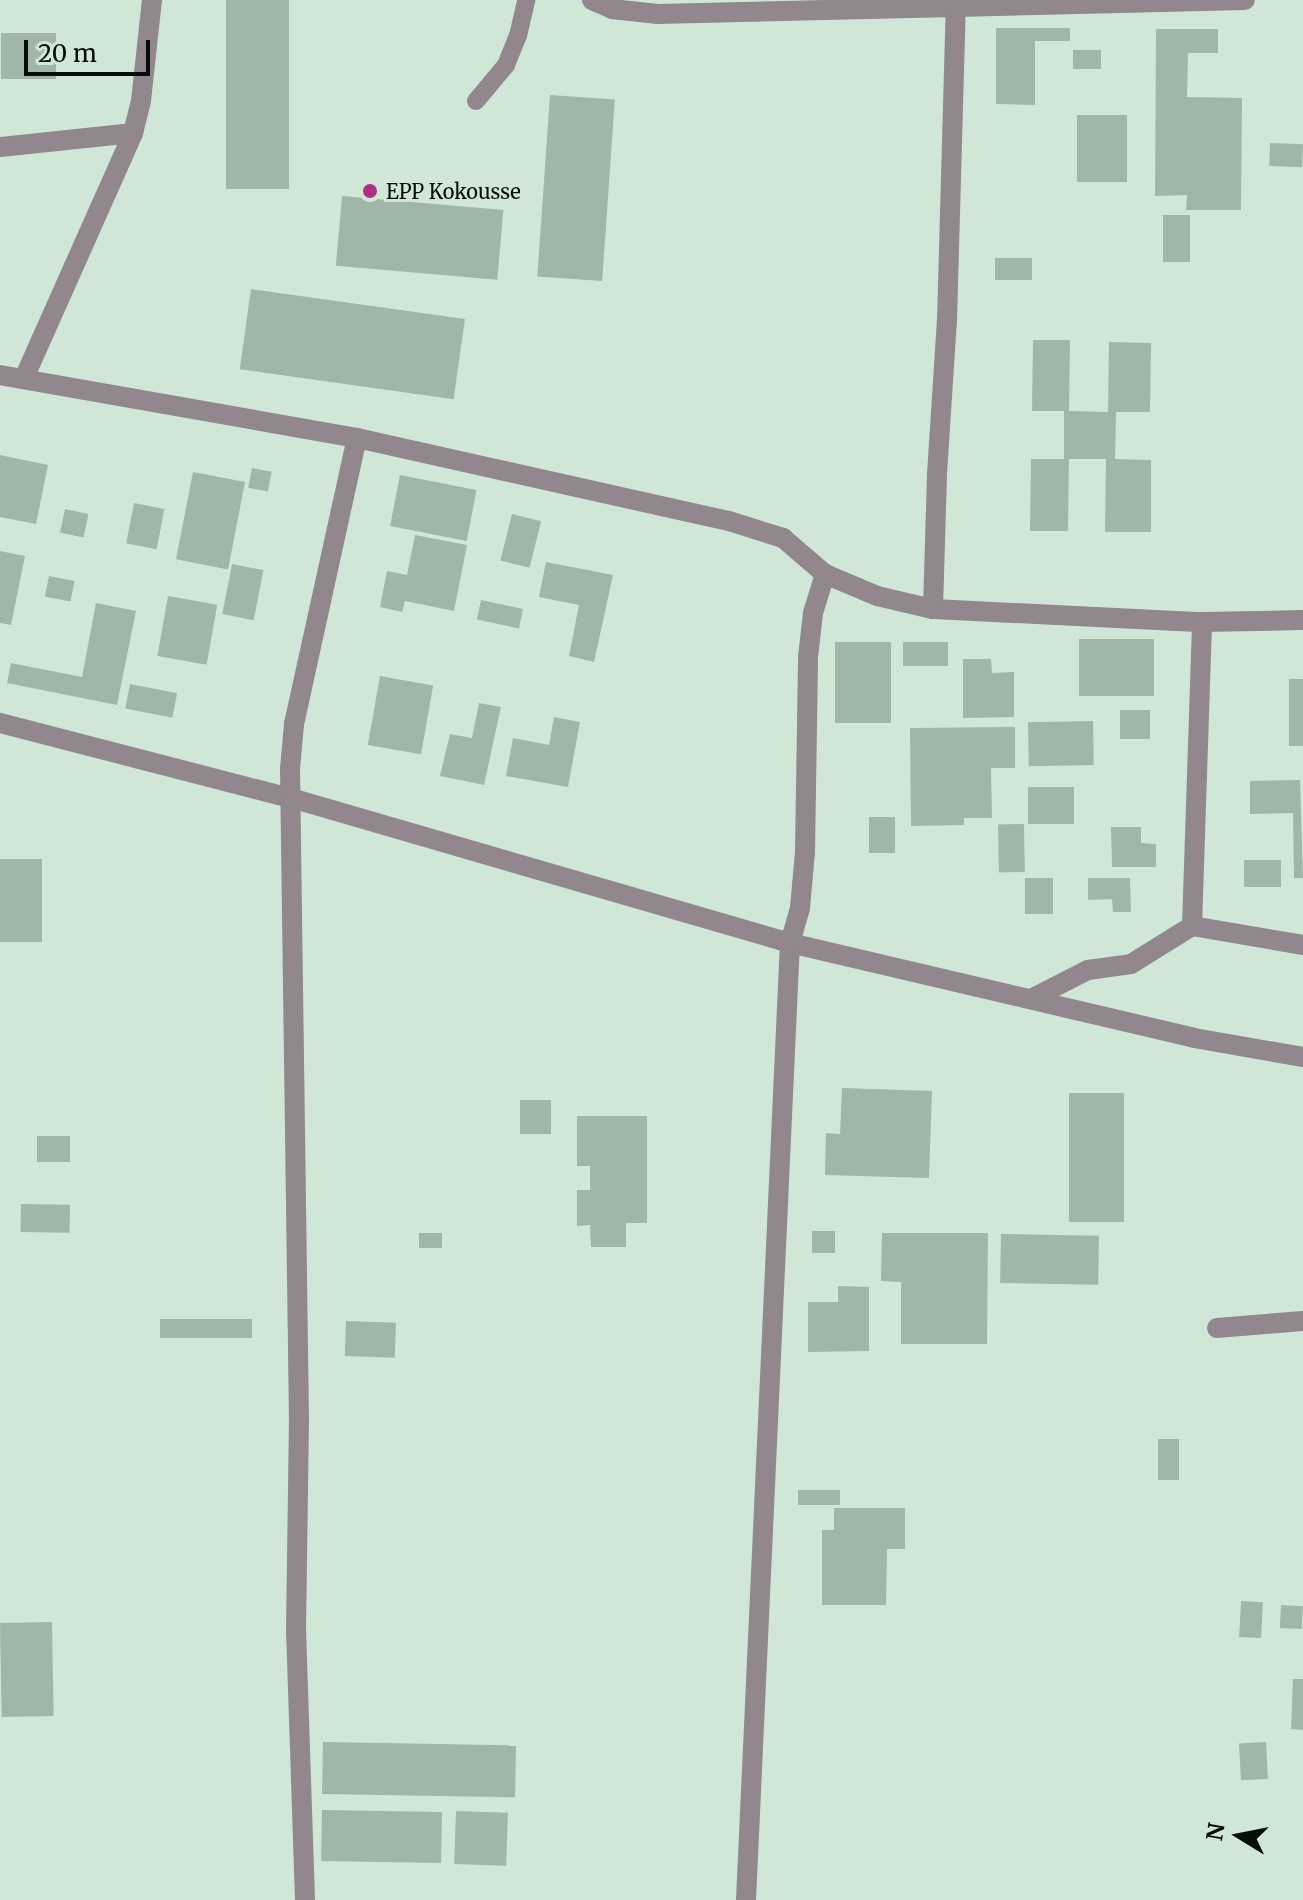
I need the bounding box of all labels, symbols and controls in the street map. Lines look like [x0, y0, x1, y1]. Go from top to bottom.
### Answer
scale bar [28, 24, 154, 74]
text: 20 m [38, 38, 97, 69]
place label: EPP Kokousse [386, 179, 521, 203]
marker: EPP Kokousse [361, 182, 379, 200]
north arrow [1199, 1796, 1279, 1876]
text: N [1200, 1821, 1231, 1843]

